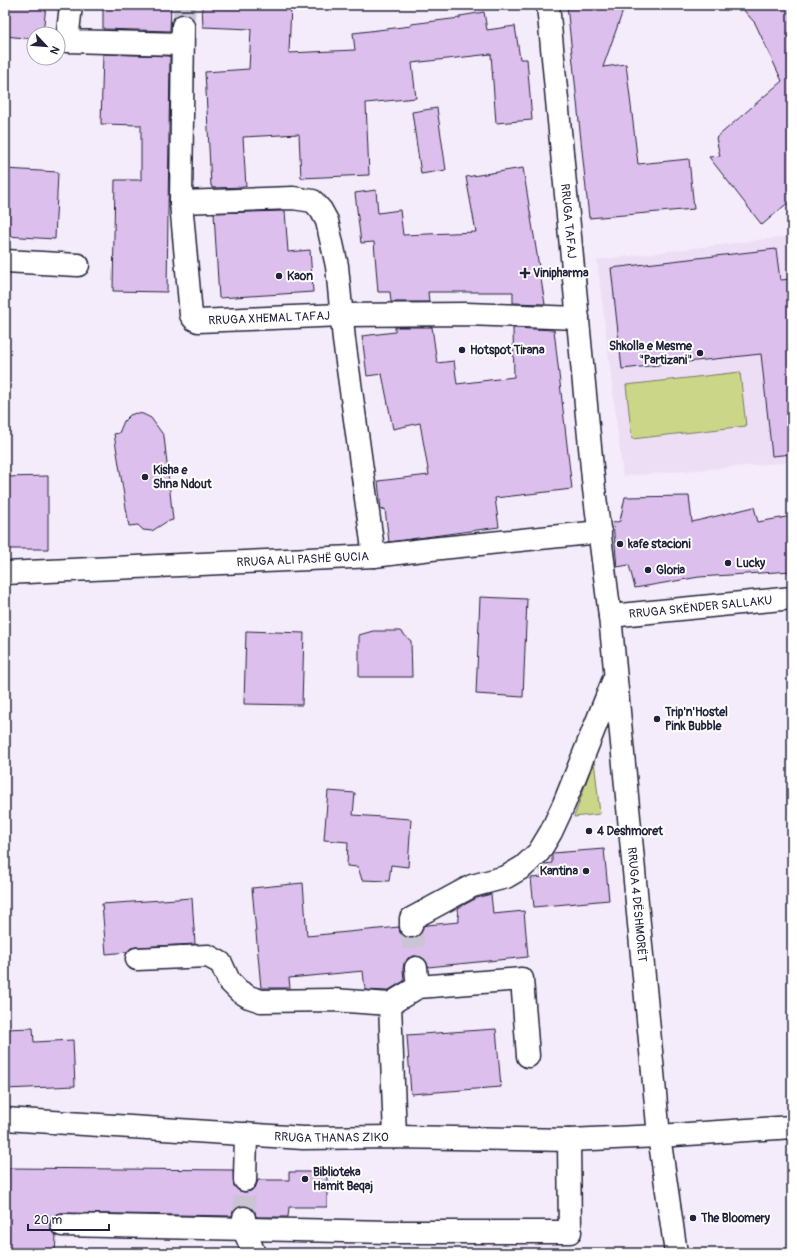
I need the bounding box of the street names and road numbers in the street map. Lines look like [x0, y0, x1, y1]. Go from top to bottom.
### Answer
street label: RRUGA TAFAJ [557, 183, 579, 259]
street label: RRUGA XHEMAL TAFAJ [208, 309, 330, 329]
street label: RRUGA ALI PASHË GUCIA [236, 549, 369, 570]
street label: RRUGA SKËNDER SALLAKU [628, 593, 773, 622]
street label: RRUGA 4 DËSHMORËT [624, 846, 650, 963]
street label: RRUGA THANAS ZIKO [274, 1129, 389, 1146]

